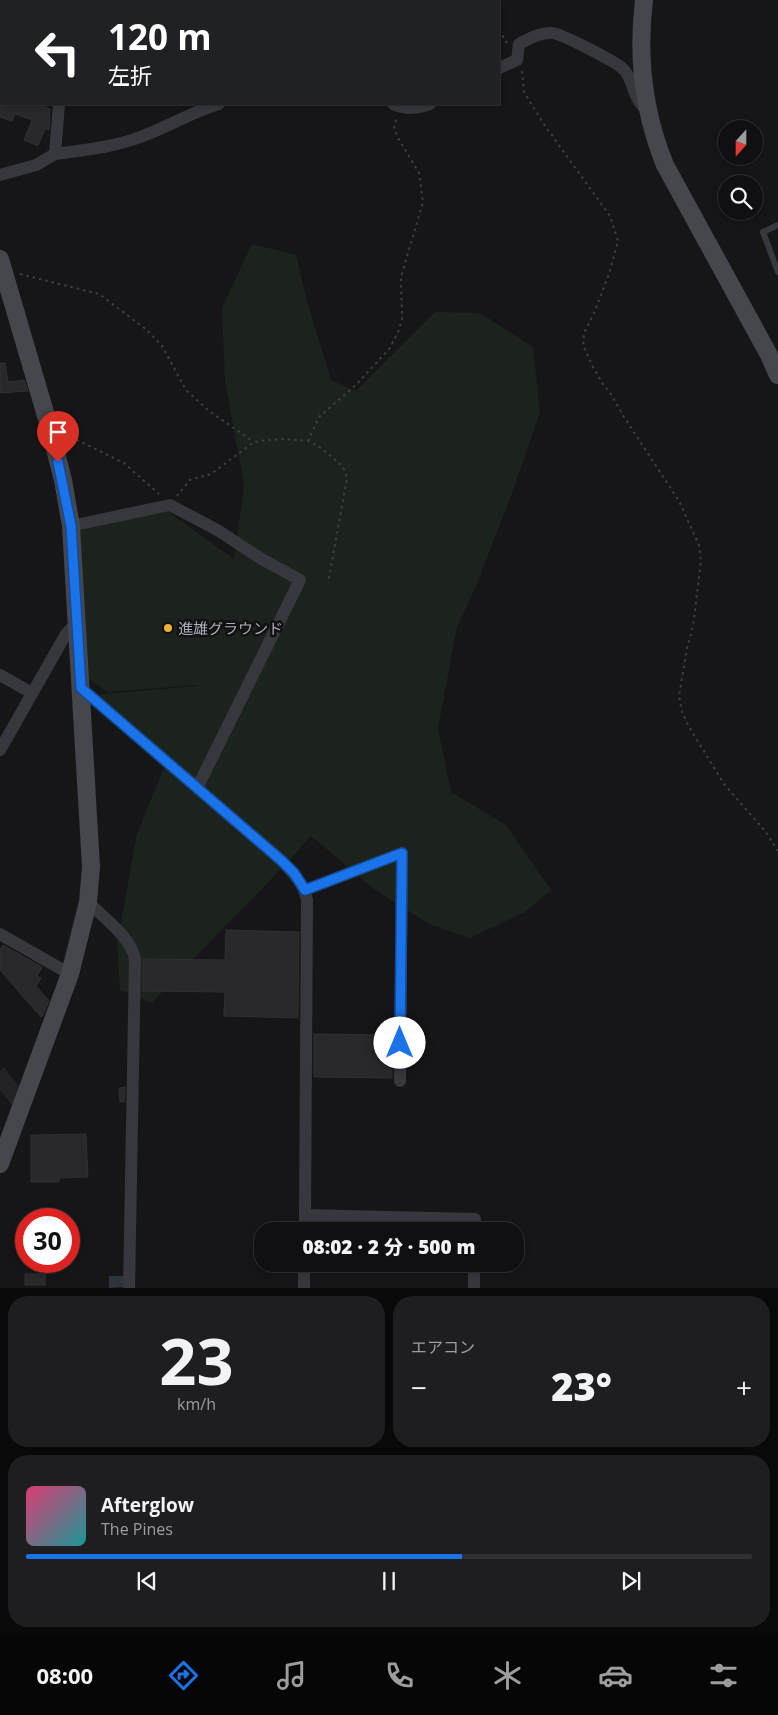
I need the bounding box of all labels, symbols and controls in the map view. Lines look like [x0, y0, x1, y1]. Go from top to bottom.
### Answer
text: 120 m [108, 13, 212, 60]
icon: left [25, 20, 90, 85]
text: 左折 [108, 60, 152, 90]
north arrow [718, 120, 762, 165]
map controls [718, 120, 763, 220]
button: search [718, 175, 763, 220]
pin [37, 411, 79, 462]
icon: arrive [44, 418, 72, 446]
place label: 進雄グラウンド [178, 618, 283, 638]
marker: 進雄グラウンド [162, 622, 174, 634]
position arrow [373, 1016, 425, 1068]
speed limit sign: 30 [15, 1208, 80, 1273]
text: 08:02 · 2 分 · 500 m [302, 1234, 476, 1260]
text: 23 [159, 1316, 234, 1404]
text: エアコン [411, 1336, 475, 1358]
text: 23° [551, 1360, 612, 1412]
text: − [411, 1368, 427, 1406]
text: + [736, 1368, 752, 1406]
text: km/h [177, 1393, 216, 1415]
text: Afterglow [101, 1492, 194, 1518]
text: The Pines [101, 1518, 173, 1540]
icon: previous [133, 1567, 161, 1595]
icon: pause [375, 1567, 403, 1595]
icon: next [617, 1567, 645, 1595]
icon: directions [166, 1658, 201, 1693]
icon: music [274, 1658, 309, 1693]
icon: phone [382, 1658, 417, 1693]
icon: climate [490, 1658, 525, 1693]
icon: car [598, 1658, 633, 1693]
icon: filters [706, 1658, 741, 1693]
text: 08:00 [37, 1660, 93, 1690]

